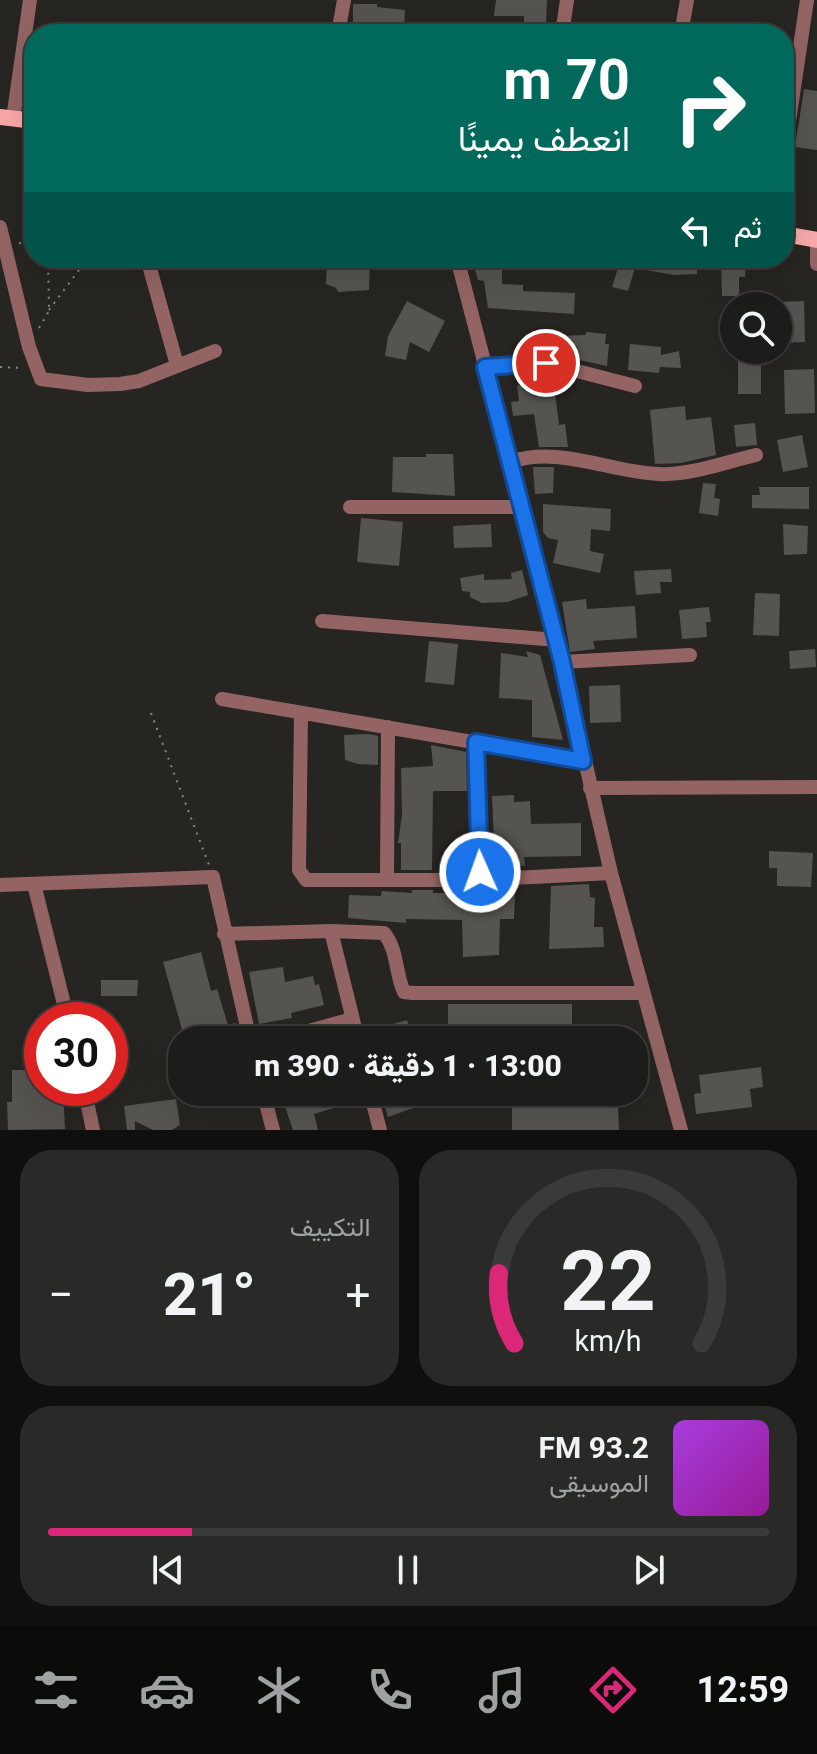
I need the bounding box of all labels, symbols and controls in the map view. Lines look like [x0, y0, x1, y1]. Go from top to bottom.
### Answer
text: 70 m [503, 47, 630, 113]
icon: right [658, 56, 762, 160]
text: انعطف يمينًا [458, 118, 630, 160]
icon: left [674, 208, 718, 252]
text: ثم [734, 210, 762, 245]
map controls [720, 292, 792, 364]
button: search [720, 292, 792, 364]
pin [512, 329, 580, 397]
icon: arrive [524, 341, 568, 385]
position arrow [438, 830, 522, 914]
speed limit sign: 30 [24, 1002, 128, 1106]
text: 13:00 · 1 دقيقة · 390 m [254, 1048, 562, 1083]
text: التكييف [290, 1212, 371, 1242]
text: 22 [560, 1233, 655, 1330]
text: 21° [163, 1259, 256, 1330]
text: − [48, 1269, 73, 1321]
text: + [346, 1269, 370, 1321]
text: km/h [574, 1324, 641, 1358]
text: 93.2 FM [538, 1430, 649, 1465]
text: الموسيقى [549, 1468, 649, 1498]
icon: previous [146, 1548, 190, 1592]
icon: pause [386, 1548, 430, 1592]
icon: next [627, 1548, 671, 1592]
icon: filters [28, 1662, 84, 1718]
icon: car [139, 1662, 195, 1718]
icon: climate [251, 1662, 307, 1718]
icon: phone [362, 1662, 418, 1718]
icon: music [474, 1662, 530, 1718]
icon: directions [585, 1662, 641, 1718]
text: 12:59 [697, 1669, 789, 1711]

